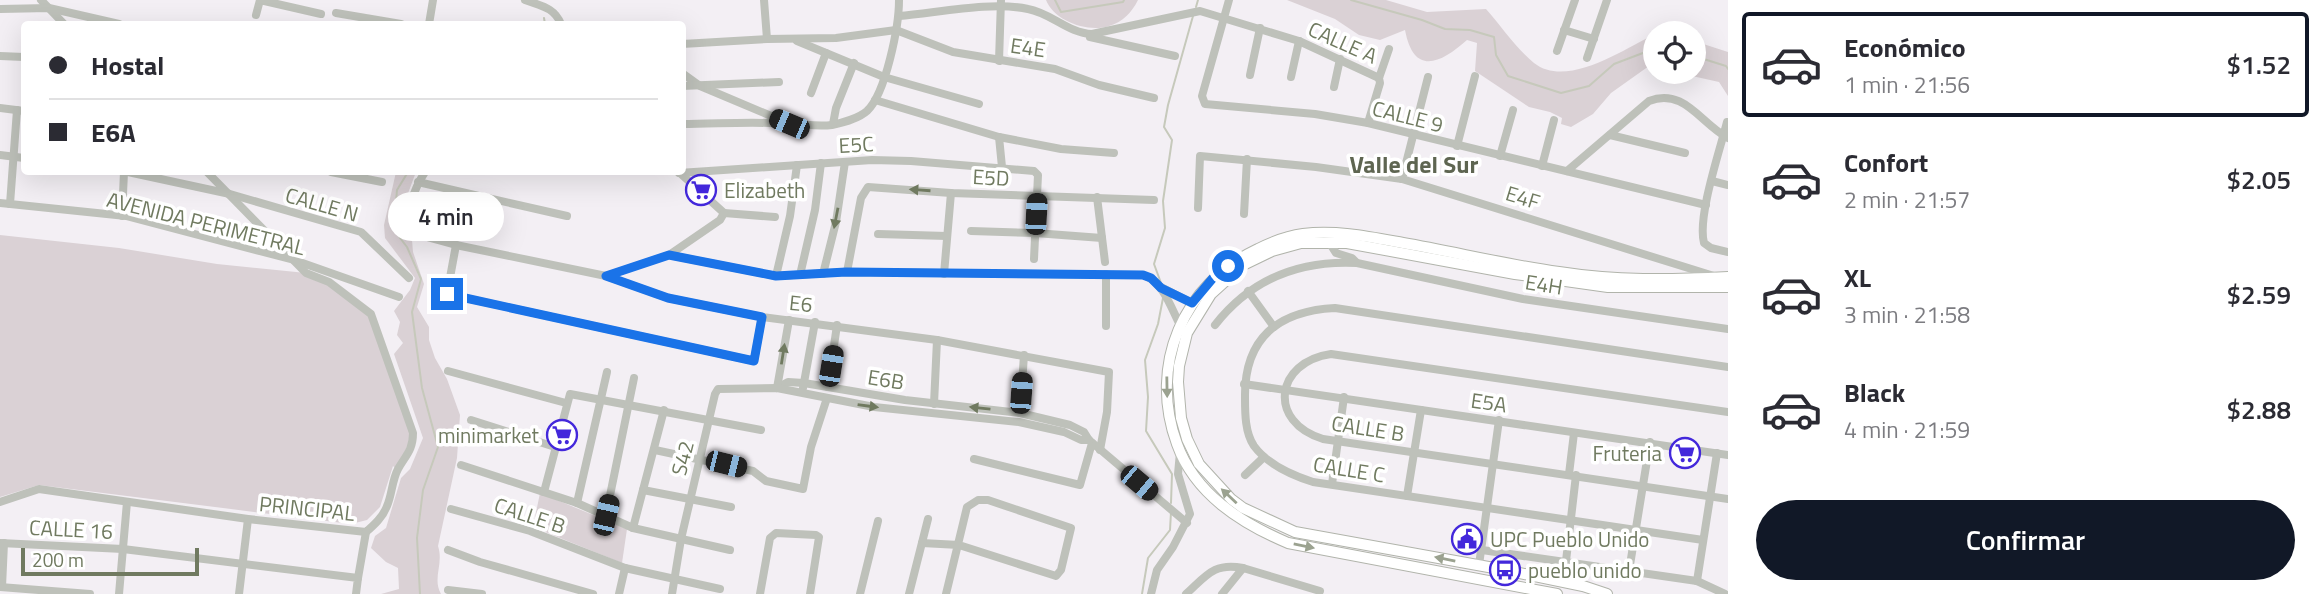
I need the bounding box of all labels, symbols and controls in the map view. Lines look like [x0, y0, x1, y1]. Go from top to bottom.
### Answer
street label: CALLE A [1303, 13, 1383, 72]
map controls [1643, 21, 1706, 84]
button: locate [1643, 21, 1706, 84]
text: Económico [1844, 28, 1966, 67]
street label: E4E [1008, 29, 1048, 65]
icon: car [1760, 33, 1823, 96]
text: $1.52 [2227, 45, 2291, 84]
text: Hostal [91, 46, 164, 85]
text: 1 min · 21:56 [1844, 67, 1970, 102]
street label: CALLE 9 [1369, 92, 1447, 140]
car [766, 106, 813, 142]
text: E6A [91, 113, 136, 152]
street label: E5C [838, 127, 874, 161]
text: Confort [1844, 143, 1928, 182]
district label: Valle del Sur [1349, 146, 1479, 182]
icon: car [1760, 148, 1823, 211]
street label: E5D [972, 160, 1010, 194]
text: $2.05 [2227, 160, 2291, 199]
supermarket icon: Elizabeth [684, 173, 718, 207]
place label: Elizabeth [724, 174, 805, 206]
street label: E4F [1502, 177, 1544, 217]
street label: CALLE N [282, 178, 362, 230]
text: 2 min · 21:57 [1844, 182, 1970, 217]
street label: AVENIDA PERIMETRAL [103, 183, 309, 263]
one-way arrow [908, 185, 930, 196]
callout: 4 min [389, 192, 505, 242]
car [1025, 192, 1048, 236]
text: 4 min [418, 199, 474, 234]
one-way arrow [830, 207, 841, 229]
route start [1212, 250, 1244, 282]
text: XL [1844, 258, 1871, 297]
icon: car [1760, 263, 1823, 326]
street label: E4H [1523, 265, 1565, 303]
text: $2.59 [2227, 275, 2291, 314]
route end [431, 278, 463, 310]
street label: E6 [788, 286, 814, 320]
text: 3 min · 21:58 [1844, 297, 1970, 332]
one-way arrow [778, 343, 789, 365]
car [818, 344, 845, 388]
street label: E6B [866, 360, 906, 398]
car [1010, 371, 1033, 415]
text: Black [1844, 373, 1905, 412]
one-way arrow [1161, 376, 1173, 398]
icon: car [1760, 378, 1823, 441]
street label: E5A [1469, 384, 1509, 420]
text: $2.88 [2227, 390, 2291, 429]
one-way arrow [857, 401, 879, 412]
one-way arrow [969, 403, 991, 414]
street label: CALLE B [1329, 406, 1407, 450]
text: 4 min · 21:59 [1844, 412, 1970, 447]
supermarket icon: minimarket [545, 418, 579, 452]
place label: minimarket [438, 419, 540, 451]
supermarket icon: Fruteria [1668, 436, 1702, 470]
street label: S42 [662, 437, 702, 479]
place label: Fruteria [1593, 437, 1662, 469]
street label: CALLE C [1311, 448, 1387, 490]
car [704, 449, 749, 479]
car [1117, 461, 1162, 505]
street label: PRINCIPAL [258, 487, 356, 529]
street label: CALLE B [490, 488, 570, 542]
one-way arrow [1221, 489, 1238, 505]
car [592, 492, 621, 538]
button: Confirmar [1756, 500, 2295, 580]
street label: CALLE 16 [28, 511, 114, 547]
public building icon: UPC Pueblo Unido [1450, 522, 1484, 556]
place label: UPC Pueblo Unido [1490, 523, 1649, 555]
one-way arrow [1293, 540, 1315, 551]
scale bar [21, 545, 200, 577]
text: 200 m [32, 545, 84, 574]
one-way arrow [1433, 553, 1455, 564]
bus stop icon: pueblo unido [1488, 553, 1522, 587]
place label: pueblo unido [1528, 554, 1642, 586]

